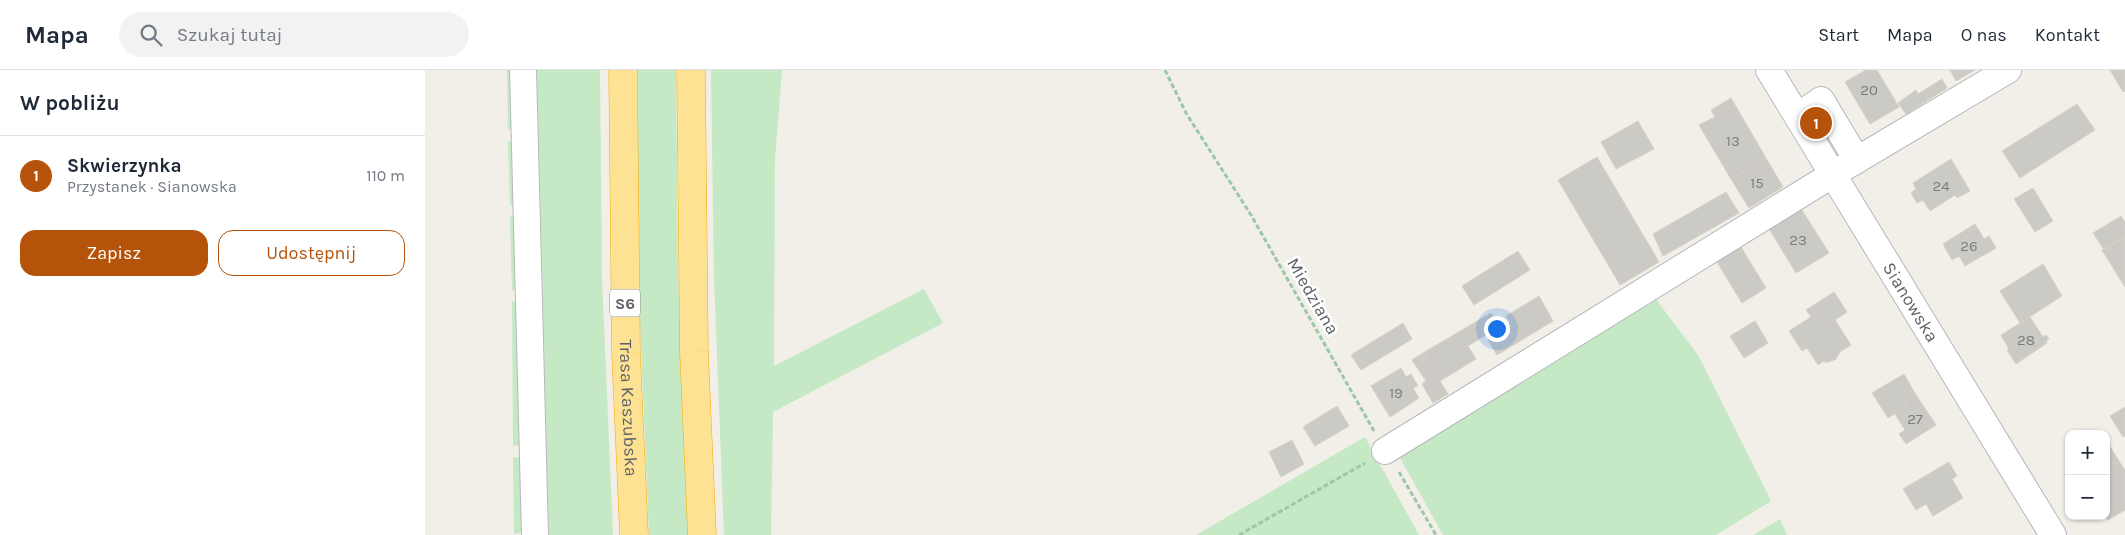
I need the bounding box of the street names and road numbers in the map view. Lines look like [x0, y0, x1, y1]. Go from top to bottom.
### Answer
street label: Miedziana [1282, 254, 1344, 338]
street label: Sianowska [1878, 258, 1943, 346]
road number: S6 [610, 290, 640, 317]
street label: Trasa Kaszubska [615, 339, 642, 477]

